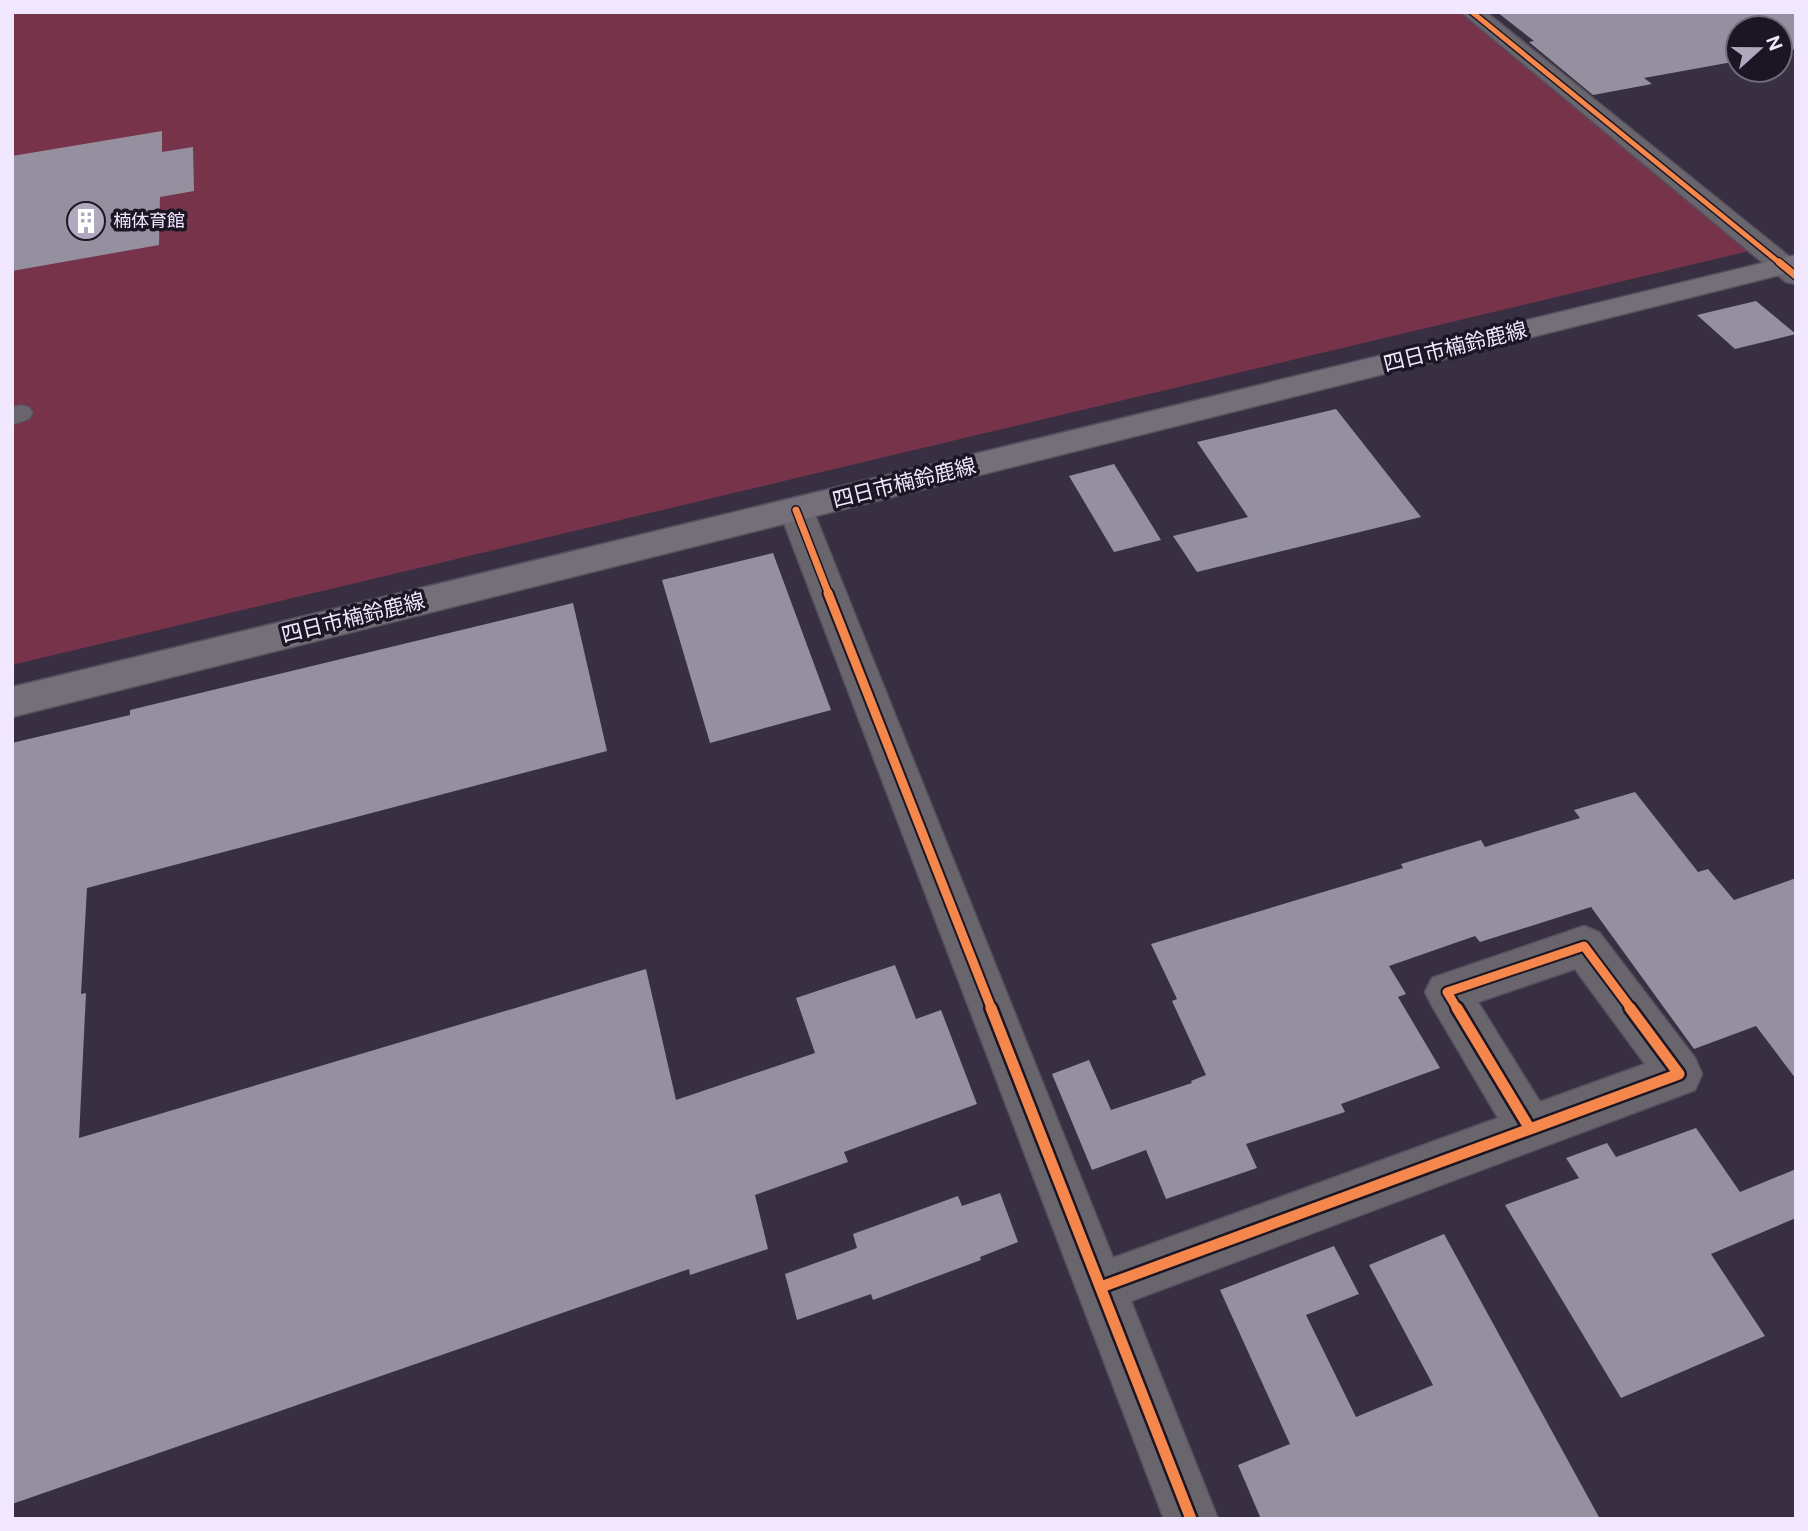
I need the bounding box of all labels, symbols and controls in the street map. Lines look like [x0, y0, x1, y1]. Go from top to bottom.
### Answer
north arrow [1724, 14, 1794, 84]
text: N [1760, 32, 1789, 54]
building icon: 楠体育館 [65, 200, 107, 242]
place label: 楠体育館 [113, 209, 185, 233]
street label: 四日市楠鈴鹿線 [1380, 316, 1530, 378]
street label: 四日市楠鈴鹿線 [829, 452, 979, 514]
street label: 四日市楠鈴鹿線 [278, 587, 428, 649]

